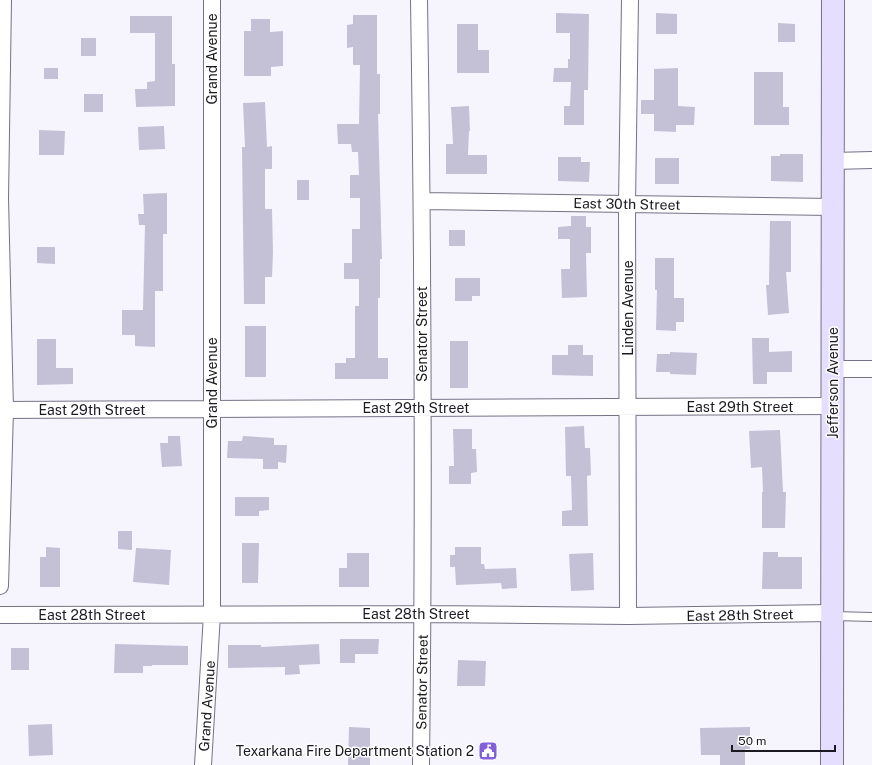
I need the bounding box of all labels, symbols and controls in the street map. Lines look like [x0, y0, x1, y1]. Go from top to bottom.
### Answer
street label: Grand Avenue [204, 13, 220, 105]
street label: East 30th Street [573, 195, 681, 213]
street label: Linden Avenue [620, 260, 636, 356]
street label: Senator Street [414, 286, 430, 382]
street label: Jefferson Avenue [825, 327, 841, 439]
street label: Grand Avenue [204, 337, 220, 429]
street label: East 29th Street [687, 399, 793, 415]
street label: East 29th Street [363, 400, 469, 416]
street label: East 29th Street [39, 402, 145, 418]
street label: East 28th Street [362, 606, 470, 622]
street label: East 28th Street [686, 606, 794, 624]
street label: East 28th Street [38, 607, 146, 623]
street label: Senator Street [413, 634, 431, 730]
street label: Grand Avenue [196, 660, 218, 752]
scale bar [732, 727, 835, 753]
text: 50 m [738, 734, 766, 748]
public building icon: Texarkana Fire Department Station 2 [477, 740, 499, 762]
place label: Texarkana Fire Department Station 2 [236, 743, 474, 759]

